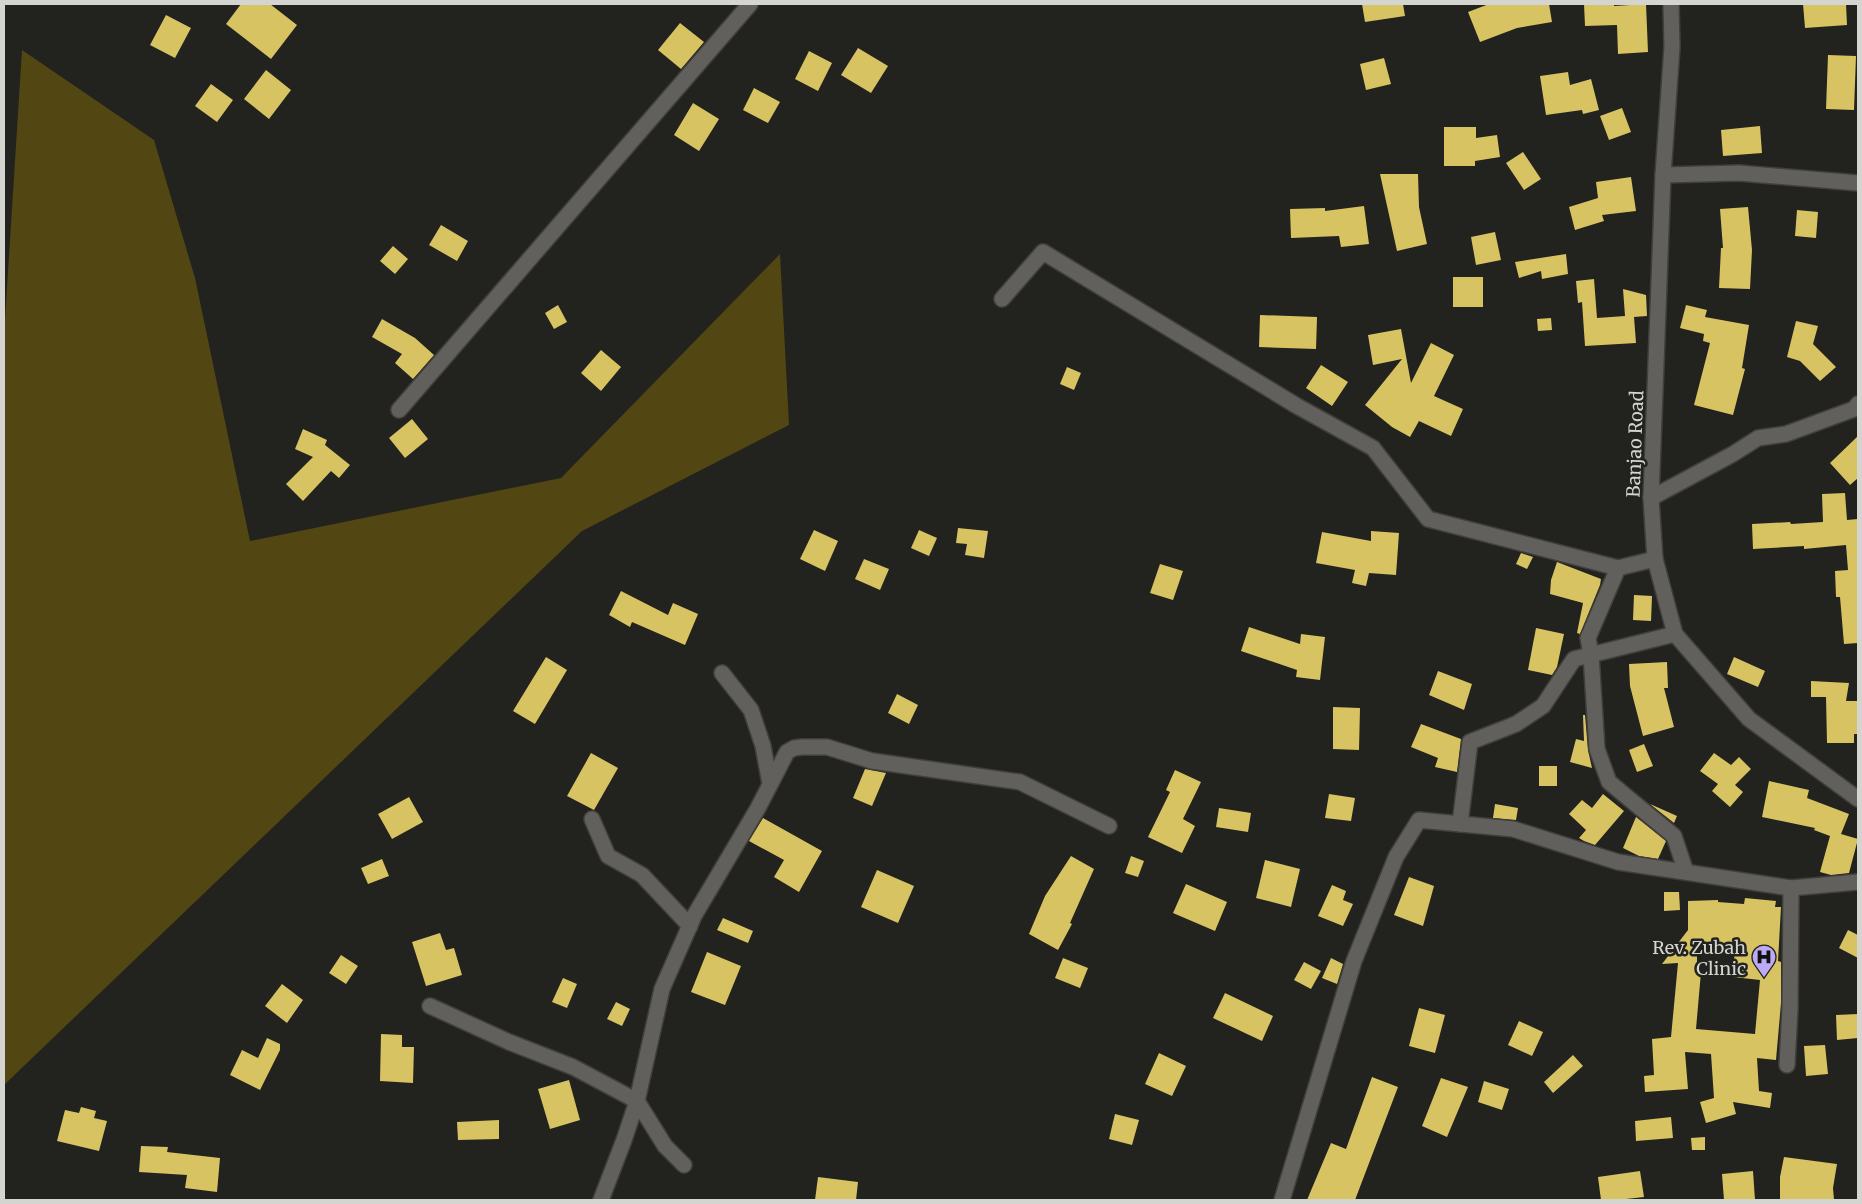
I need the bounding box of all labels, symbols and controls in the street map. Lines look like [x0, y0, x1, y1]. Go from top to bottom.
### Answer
street label: Banjao Road [1622, 390, 1648, 498]
place label: Rev. Zubah Clinic [1652, 936, 1746, 980]
hospital icon: Rev. Zubah Clinic [1751, 944, 1777, 978]

